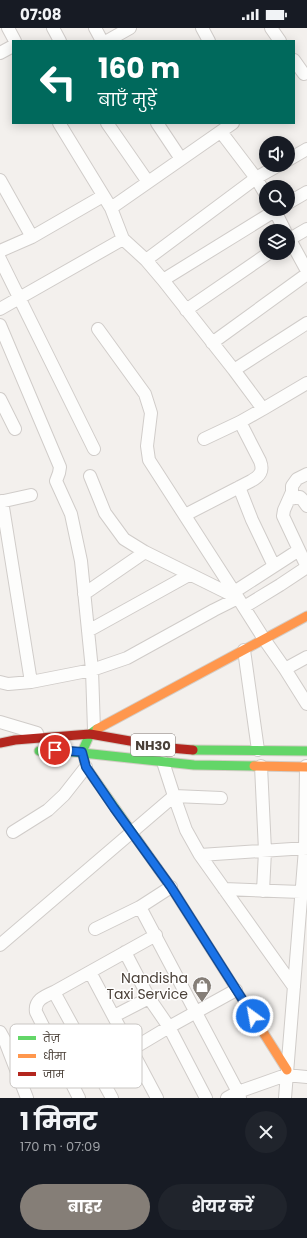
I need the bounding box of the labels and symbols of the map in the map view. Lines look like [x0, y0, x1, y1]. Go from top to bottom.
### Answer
pin [38, 733, 72, 767]
road number: NH30 [131, 734, 175, 756]
place label: Nandisha Taxi Service [106, 968, 188, 1004]
shop icon: Nandisha Taxi Service [191, 975, 213, 1003]
position arrow [232, 995, 274, 1037]
legend [10, 1024, 142, 1088]
text: तेज़ [42, 1030, 61, 1046]
text: धीमा [43, 1048, 67, 1064]
text: जाम [42, 1066, 64, 1082]

